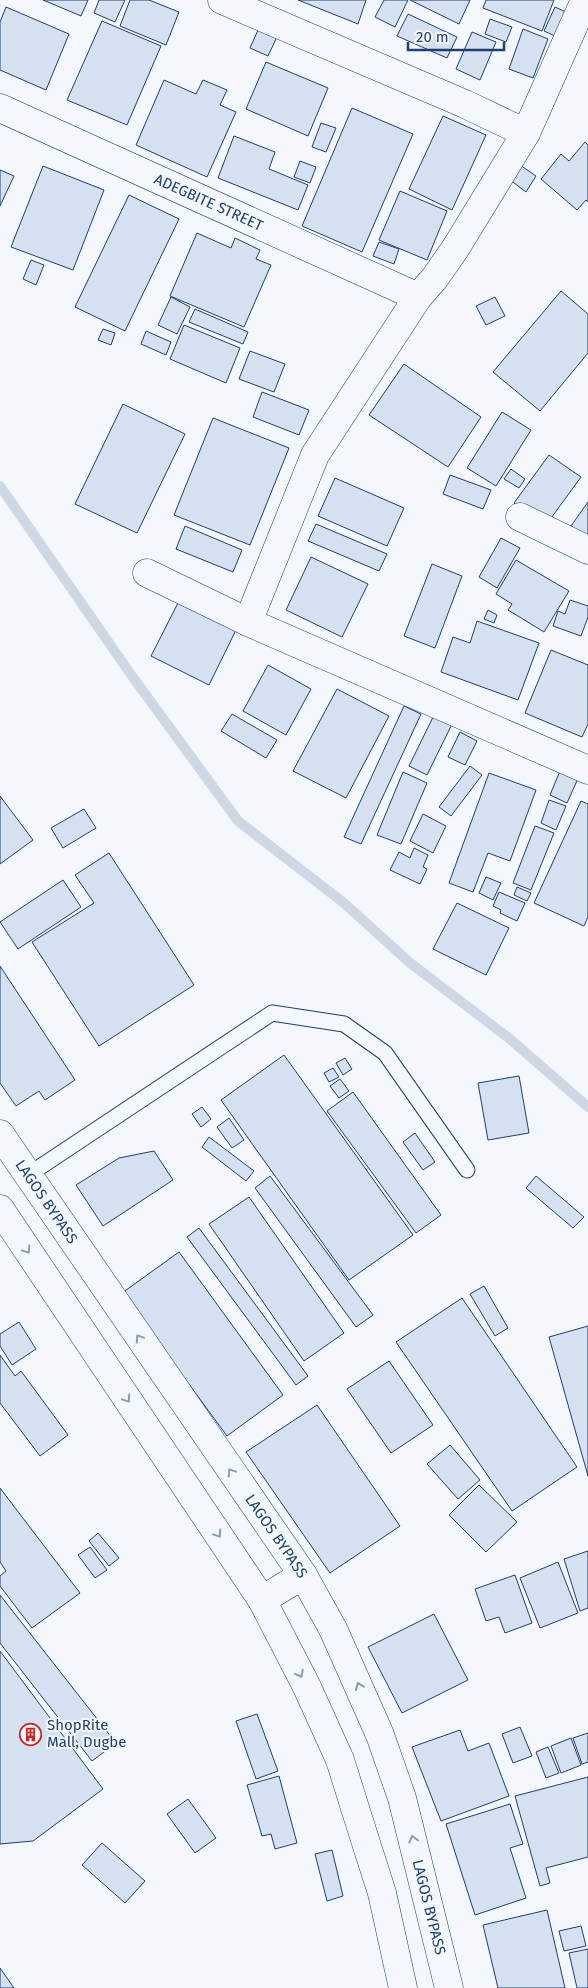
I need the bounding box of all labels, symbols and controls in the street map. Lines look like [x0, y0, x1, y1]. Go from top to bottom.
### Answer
scale bar [408, 20, 504, 52]
text: 20 m [416, 28, 449, 46]
street label: ADEGBITE STREET [151, 170, 266, 235]
street label: LAGOS BYPASS [11, 1156, 81, 1247]
one-way arrow [21, 1244, 30, 1253]
one-way arrow [136, 1334, 145, 1343]
one-way arrow [121, 1394, 131, 1403]
one-way arrow [228, 1468, 237, 1477]
street label: LAGOS BYPASS [241, 1491, 311, 1582]
one-way arrow [212, 1528, 221, 1538]
one-way arrow [294, 1669, 304, 1678]
one-way arrow [354, 1682, 365, 1691]
place label: ShopRite Mall, Dugbe [47, 1716, 126, 1751]
building icon: ShopRite Mall, Dugbe [19, 1722, 43, 1746]
one-way arrow [408, 1834, 419, 1843]
street label: LAGOS BYPASS [409, 1858, 449, 1957]

